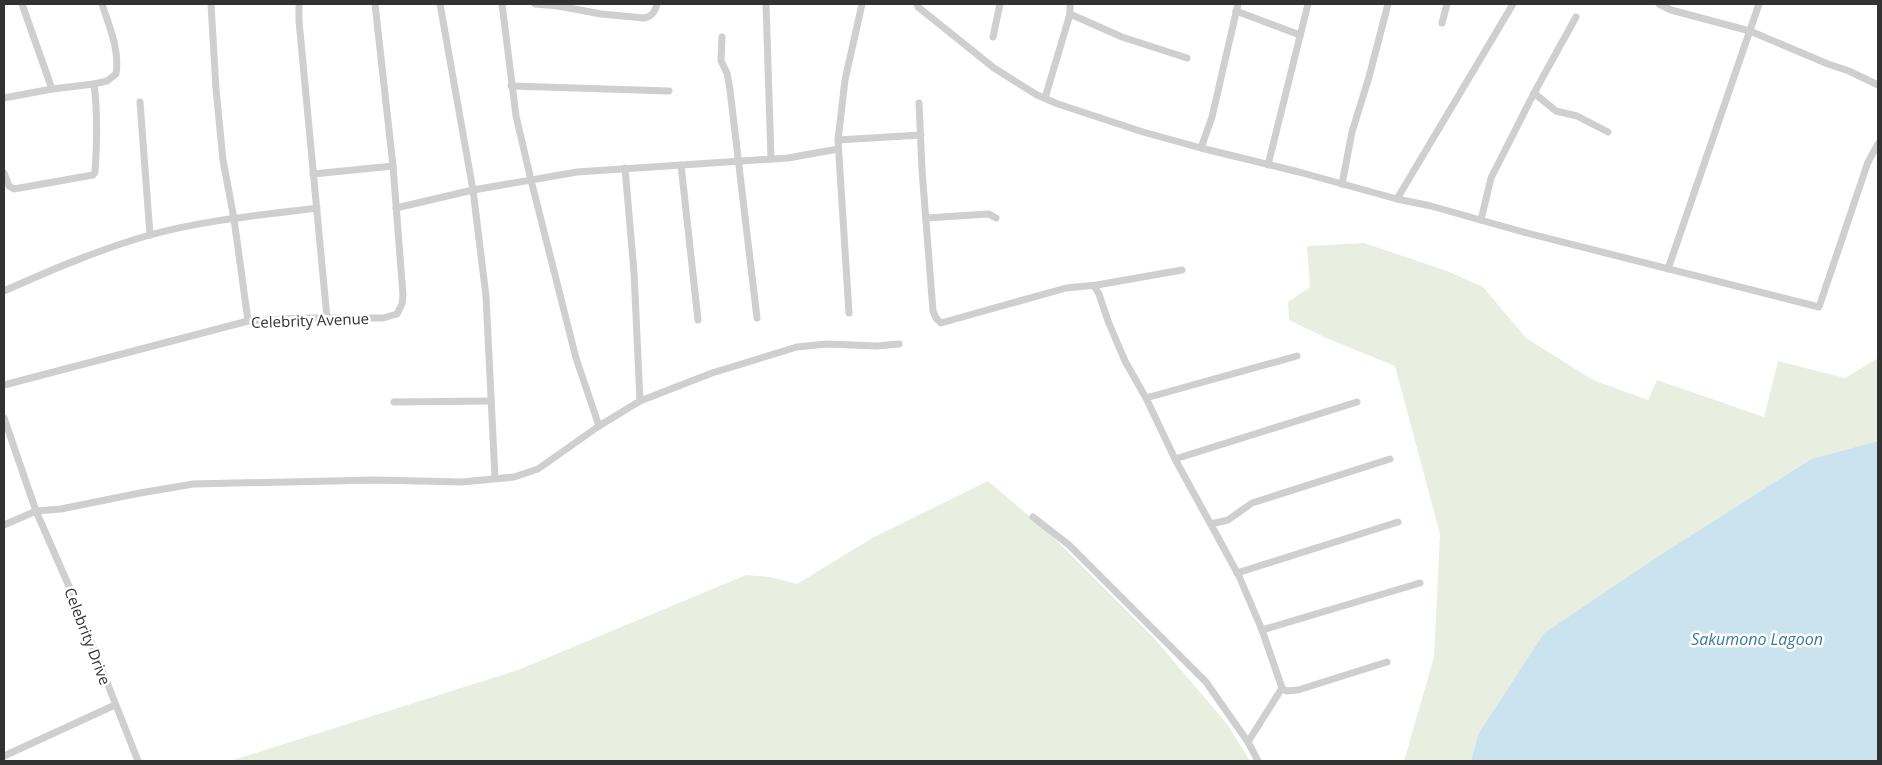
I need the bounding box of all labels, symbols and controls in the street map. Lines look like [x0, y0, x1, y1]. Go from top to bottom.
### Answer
street label: Celebrity Avenue [251, 308, 369, 332]
street label: Celebrity Drive [60, 584, 116, 688]
water label: Sakumono Lagoon [1691, 628, 1823, 650]

